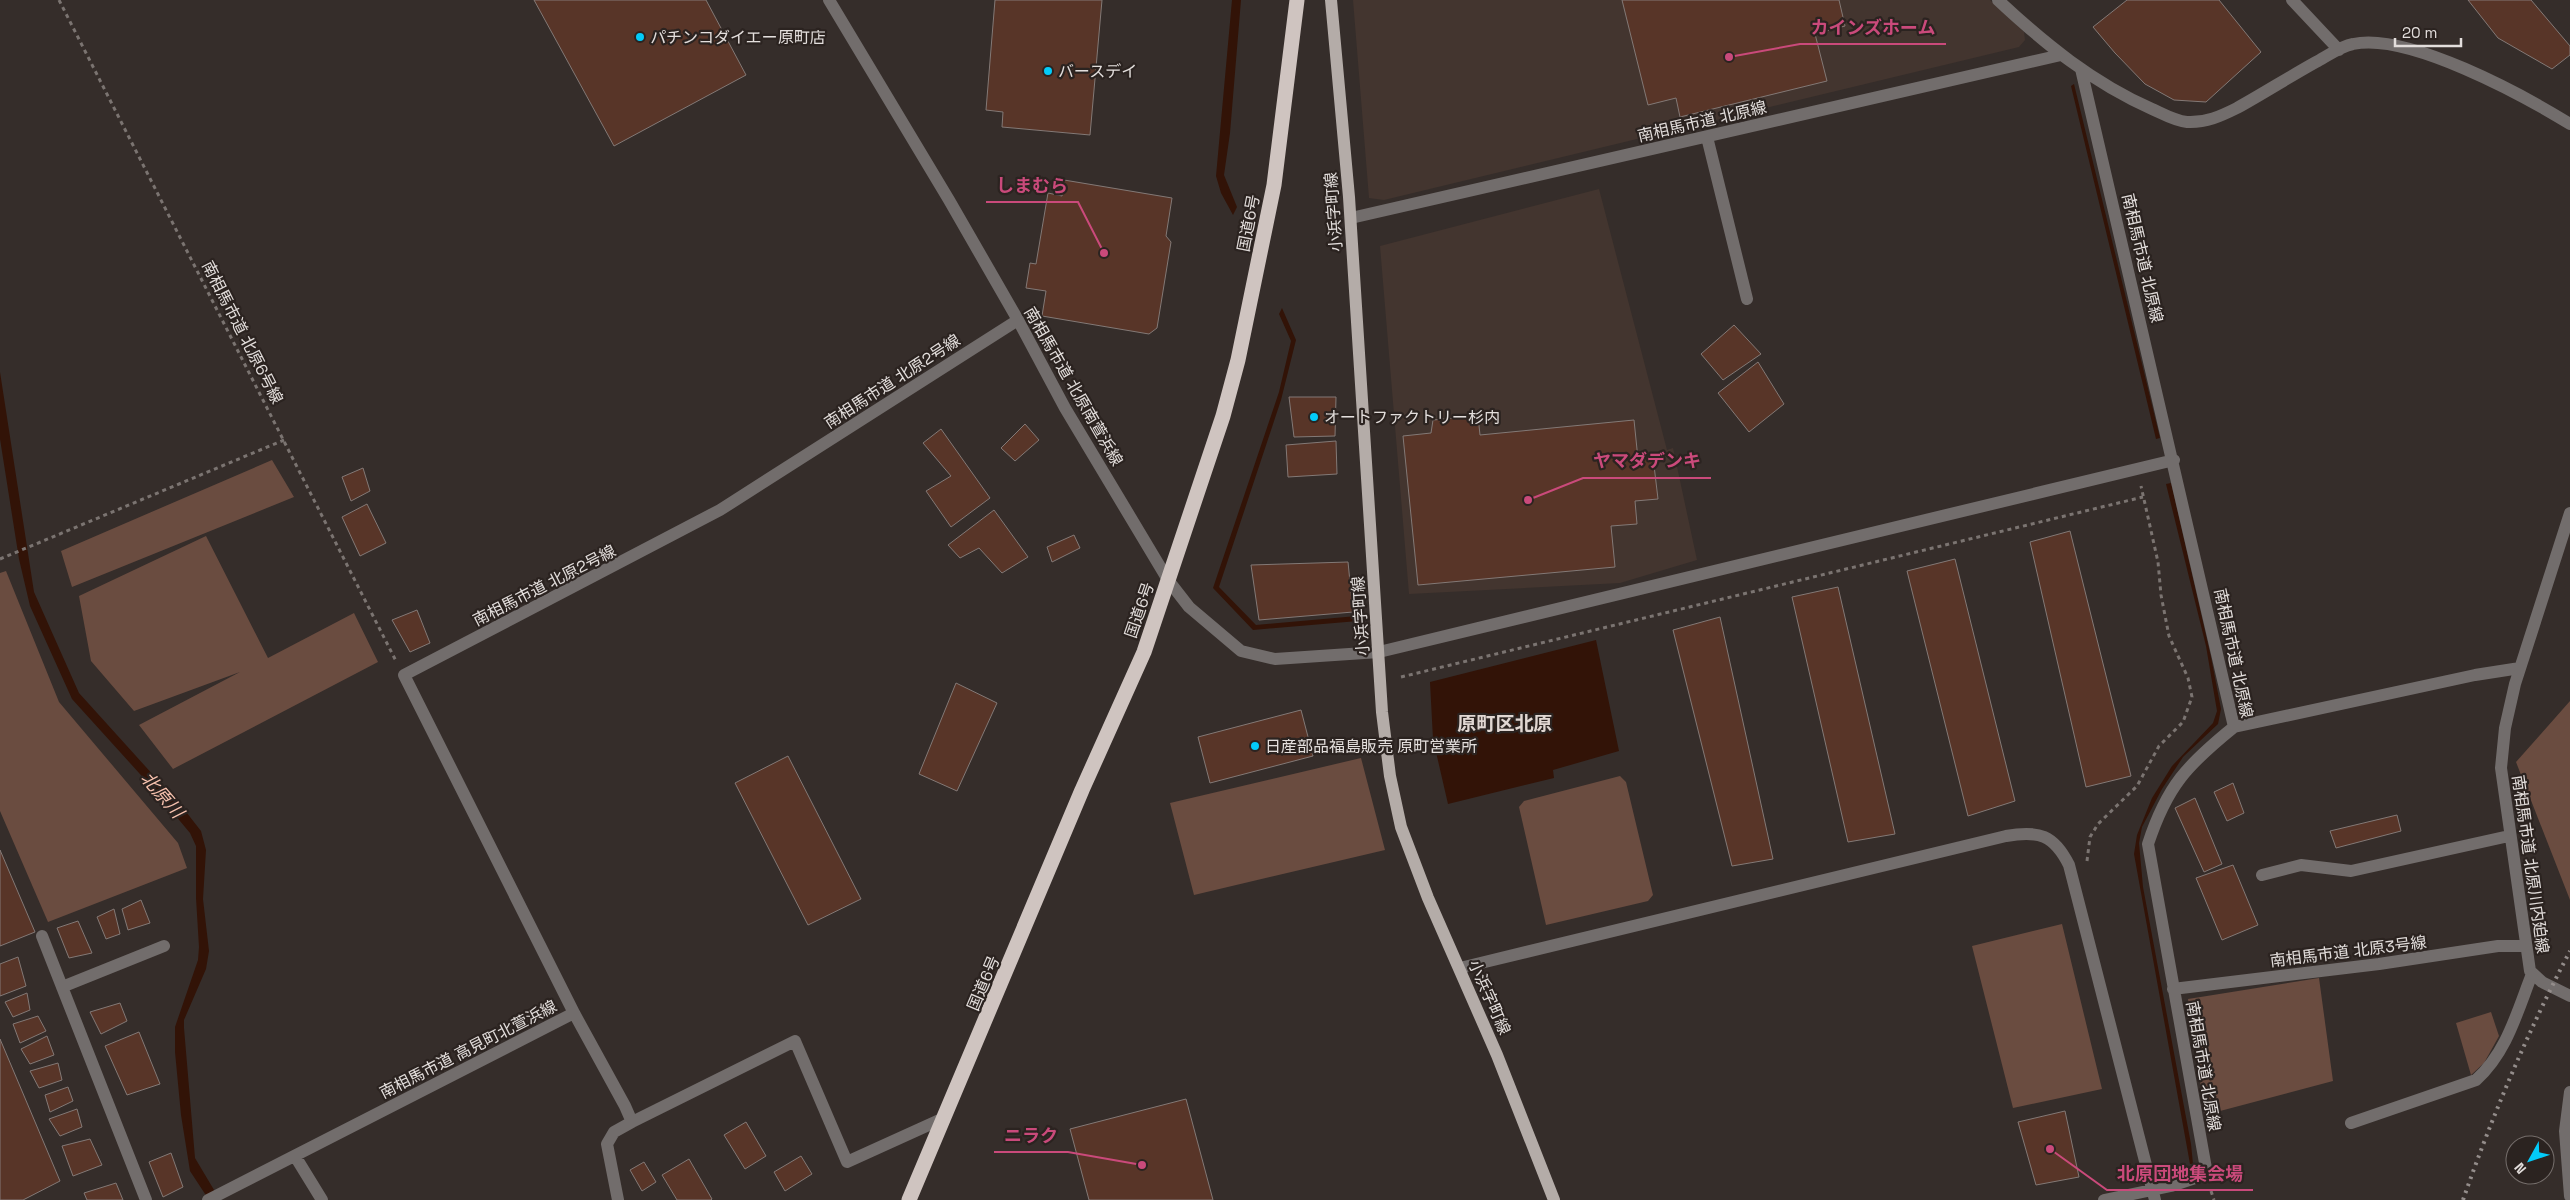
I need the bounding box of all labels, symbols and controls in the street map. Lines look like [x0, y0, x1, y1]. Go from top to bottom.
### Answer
callout: カインズホーム [1800, 11, 1946, 44]
scale bar [2395, 15, 2461, 47]
text: カインズホーム [1810, 16, 1936, 39]
text: 20 m [2402, 23, 2437, 42]
place label: パチンコダイエー原町店 [650, 27, 826, 48]
marker: パチンコダイエー原町店 [634, 31, 646, 43]
place label: バースデイ [1058, 61, 1137, 82]
marker: バースデイ [1042, 65, 1054, 77]
street label: 南相馬市道 北原線 [1635, 96, 1769, 147]
callout: しまむら [986, 169, 1078, 202]
street label: 小浜字町線 [1320, 171, 1347, 253]
text: しまむら [996, 174, 1068, 197]
street label: 南相馬市道 北原線 [2117, 191, 2168, 325]
street label: 国道6号 [1233, 193, 1264, 253]
street label: 南相馬市道 北原6号線 [197, 257, 288, 407]
street label: 南相馬市道 北原南萱浜線 [1019, 303, 1128, 469]
street label: 南相馬市道 北原2号線 [820, 330, 964, 433]
place label: オートファクトリー杉内 [1324, 407, 1500, 428]
marker: オートファクトリー杉内 [1308, 411, 1320, 423]
callout: ヤマダデンキ [1583, 445, 1711, 478]
text: ヤマダデンキ [1593, 449, 1701, 472]
street label: 南相馬市道 北原2号線 [469, 540, 619, 631]
street label: 小浜字町線 [1347, 575, 1374, 657]
street label: 国道6号 [1120, 579, 1159, 641]
street label: 南相馬市道 北原線 [2210, 586, 2258, 720]
district label: 原町区北原 [1457, 711, 1553, 736]
place label: 日産部品福島販売 原町営業所 [1265, 736, 1477, 757]
marker: 日産部品福島販売 原町営業所 [1249, 740, 1261, 752]
water label: 北原川 [136, 767, 190, 824]
street label: 南相馬市道 北原川内廹線 [2508, 773, 2553, 955]
street label: 南相馬市道 北原3号線 [2268, 931, 2428, 972]
street label: 国道6号 [963, 952, 1004, 1014]
street label: 小浜字町線 [1464, 956, 1515, 1038]
street label: 南相馬市道 高見町北萱浜線 [376, 996, 560, 1103]
street label: 南相馬市道 北原線 [2182, 999, 2225, 1133]
callout: ニラク [994, 1119, 1068, 1152]
text: ニラク [1004, 1124, 1058, 1147]
north arrow [2505, 1135, 2555, 1185]
callout: 北原団地集会場 [2107, 1157, 2253, 1190]
text: N [2510, 1159, 2530, 1178]
text: 北原団地集会場 [2117, 1162, 2243, 1185]

